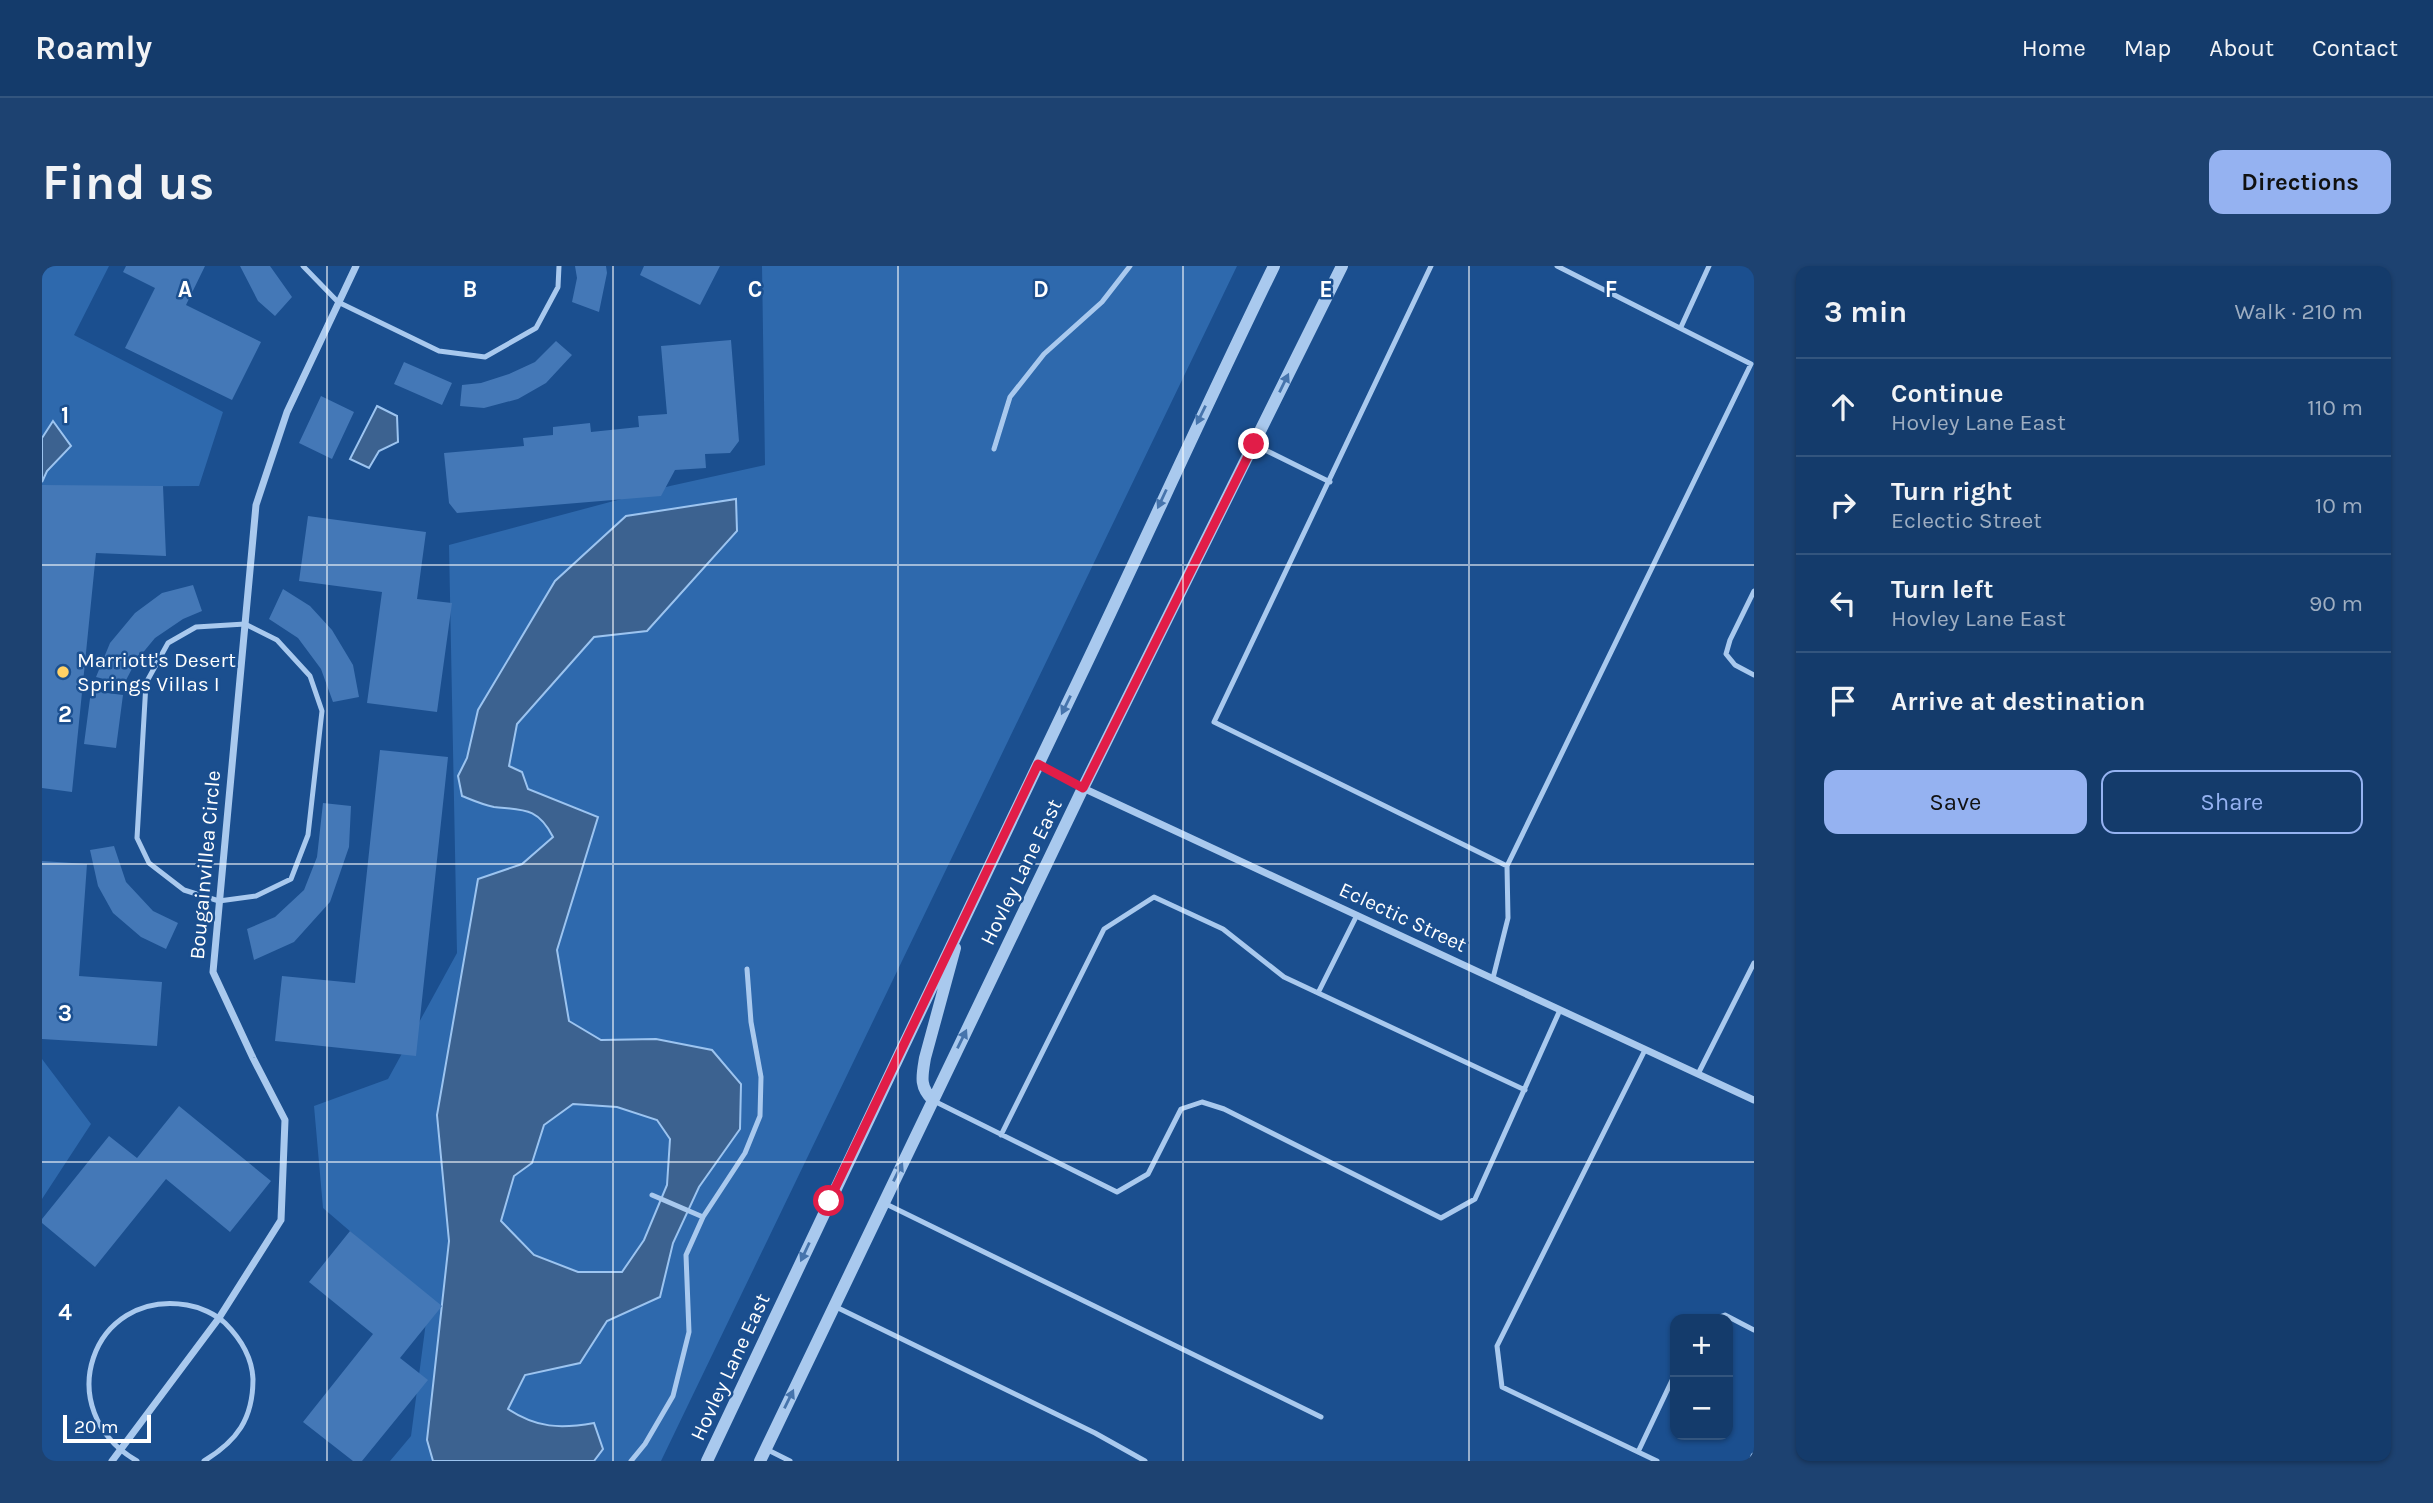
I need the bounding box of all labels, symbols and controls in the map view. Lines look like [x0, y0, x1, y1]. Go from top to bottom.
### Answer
text: Roamly [35, 29, 152, 67]
text: Home [2022, 34, 2086, 62]
text: Map [2124, 34, 2171, 62]
text: About [2209, 34, 2274, 62]
text: Contact [2312, 34, 2398, 62]
button: Directions [2209, 150, 2391, 214]
text: Find us [42, 154, 214, 211]
text: A [178, 276, 192, 303]
text: B [463, 276, 477, 303]
text: C [748, 276, 762, 303]
text: D [1033, 276, 1049, 303]
text: E [1319, 276, 1333, 303]
text: F [1605, 276, 1617, 303]
text: 3 min [1824, 294, 1907, 330]
text: Walk · 210 m [2235, 298, 2363, 325]
one-way arrow [1278, 373, 1289, 393]
text: Continue [1891, 378, 2003, 409]
icon: ahead [1824, 388, 1862, 426]
text: 110 m [2307, 394, 2363, 421]
text: 1 [61, 402, 69, 429]
one-way arrow [1196, 405, 1207, 425]
text: Hovley Lane East [1891, 409, 2066, 436]
route end [1238, 428, 1269, 459]
text: Turn right [1891, 476, 2012, 507]
icon: right [1824, 486, 1862, 524]
one-way arrow [1156, 489, 1168, 509]
text: 10 m [2315, 492, 2363, 519]
text: Eclectic Street [1891, 507, 2042, 534]
text: Turn left [1891, 574, 1993, 605]
icon: left [1824, 584, 1862, 622]
text: 90 m [2309, 590, 2363, 617]
text: Hovley Lane East [1891, 605, 2066, 632]
place label: Marriott's Desert Springs Villas I [77, 648, 236, 696]
marker: Marriott's Desert Springs Villas I [55, 664, 71, 680]
icon: arrive [1824, 682, 1862, 720]
text: Arrive at destination [1891, 686, 2145, 717]
one-way arrow [1061, 695, 1072, 715]
text: 2 [58, 701, 72, 728]
street label: Bougainvillea Circle [185, 769, 225, 961]
button: Save [1824, 770, 2087, 834]
button: Share [2101, 770, 2363, 834]
street label: Hovley Lane East [975, 795, 1067, 949]
street label: Eclectic Street [1335, 877, 1471, 957]
text: 3 [58, 1000, 72, 1027]
one-way arrow [957, 1029, 968, 1049]
one-way arrow [893, 1162, 904, 1182]
route start [813, 1185, 844, 1216]
one-way arrow [799, 1242, 811, 1262]
street label: Hovley Lane East [685, 1290, 775, 1444]
text: 4 [58, 1299, 72, 1326]
map controls [1670, 1314, 1733, 1440]
button: + [1670, 1314, 1733, 1377]
button: − [1670, 1377, 1733, 1440]
one-way arrow [784, 1389, 795, 1410]
scale bar [63, 1412, 150, 1444]
text: 20 m [74, 1416, 119, 1438]

